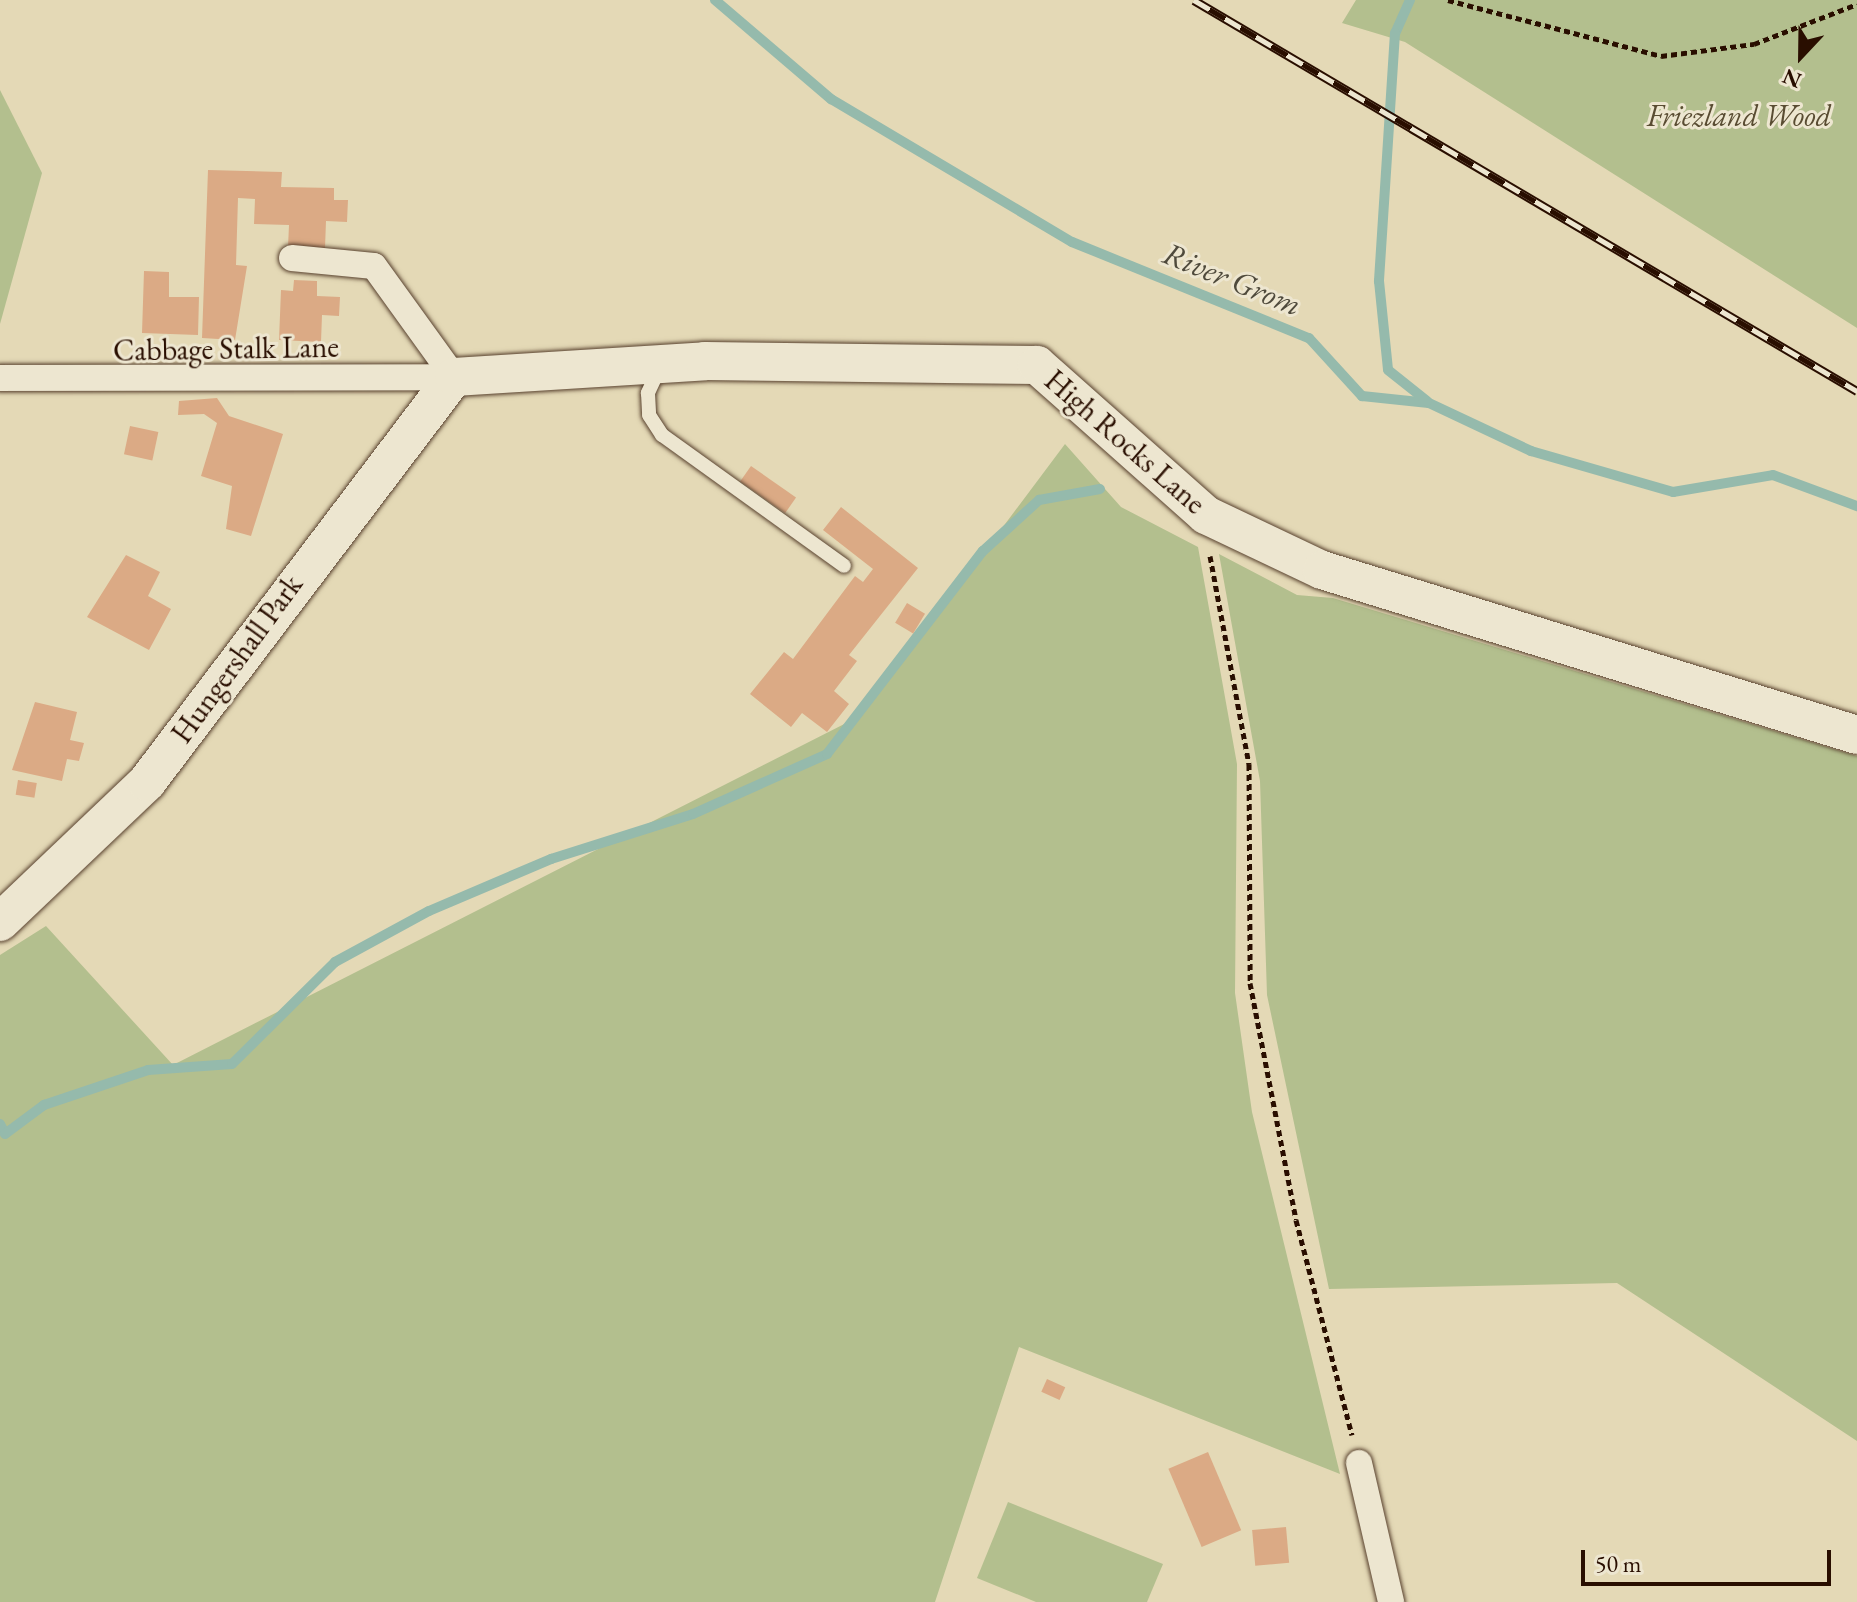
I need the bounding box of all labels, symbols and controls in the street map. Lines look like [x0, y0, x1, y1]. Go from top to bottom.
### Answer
north arrow [1761, 16, 1841, 96]
text: N [1778, 62, 1806, 95]
park label: Friezland Wood [1647, 98, 1831, 134]
water label: River Grom [1157, 234, 1307, 324]
street label: Cabbage Stalk Lane [113, 329, 339, 369]
street label: High Rocks Lane [1037, 362, 1213, 522]
street label: Hungershall Park [164, 568, 310, 750]
scale bar [1585, 1534, 1835, 1584]
text: 50 m [1595, 1548, 1642, 1579]

